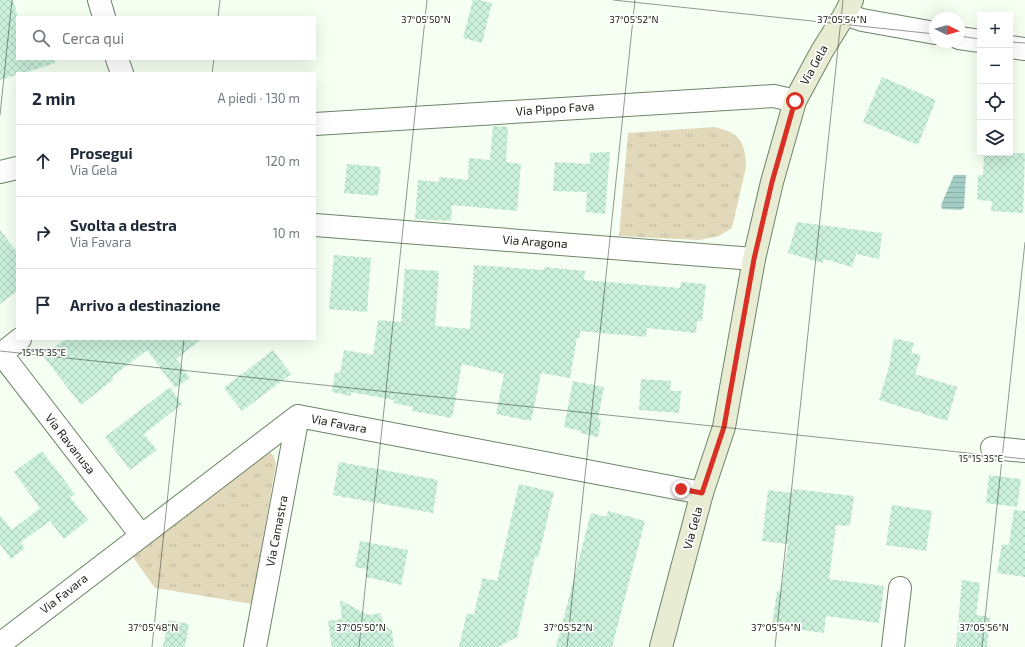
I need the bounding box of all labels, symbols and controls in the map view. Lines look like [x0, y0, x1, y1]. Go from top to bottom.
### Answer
north arrow [929, 12, 965, 48]
map controls [977, 12, 1013, 156]
button: + [977, 12, 1013, 48]
text: 37°05'50"N [401, 13, 451, 25]
text: 37°05'52"N [609, 13, 659, 25]
text: 37°05'54"N [817, 13, 867, 25]
search box [16, 16, 316, 60]
icon: search [30, 27, 52, 49]
text: Cerca qui [62, 29, 124, 47]
street label: Via Gela [796, 42, 830, 87]
button: − [977, 48, 1013, 84]
button: locate [977, 84, 1013, 120]
text: 2 min [32, 88, 75, 108]
text: A piedi · 130 m [218, 90, 300, 106]
route start [786, 92, 804, 110]
street label: Via Pippo Fava [515, 98, 595, 118]
button: layers [977, 120, 1013, 156]
text: Prosegui [70, 144, 133, 162]
icon: ahead [32, 150, 54, 172]
text: 120 m [265, 153, 300, 169]
text: Via Gela [70, 162, 117, 178]
text: Svolta a destra [70, 216, 177, 234]
icon: right [32, 222, 54, 244]
text: 10 m [273, 225, 300, 241]
street label: Via Aragona [502, 232, 568, 250]
text: Via Favara [70, 234, 131, 250]
icon: arrive [32, 294, 54, 316]
text: Arrivo a destinazione [70, 296, 221, 314]
text: 15°15'35"E [22, 346, 67, 358]
street label: Via Ravanusa [43, 410, 99, 476]
street label: Via Favara [310, 411, 368, 435]
text: 15°15'35"E [959, 452, 1004, 464]
route end [672, 480, 690, 498]
street label: Via Camastra [262, 494, 290, 568]
street label: Via Gela [680, 505, 704, 551]
street label: Via Favara [37, 570, 90, 616]
text: 37°05'48"N [128, 621, 178, 633]
text: 37°05'50"N [336, 621, 386, 633]
text: 37°05'52"N [543, 621, 593, 633]
text: 37°05'54"N [751, 621, 801, 633]
text: 37°05'56"N [959, 621, 1009, 633]

